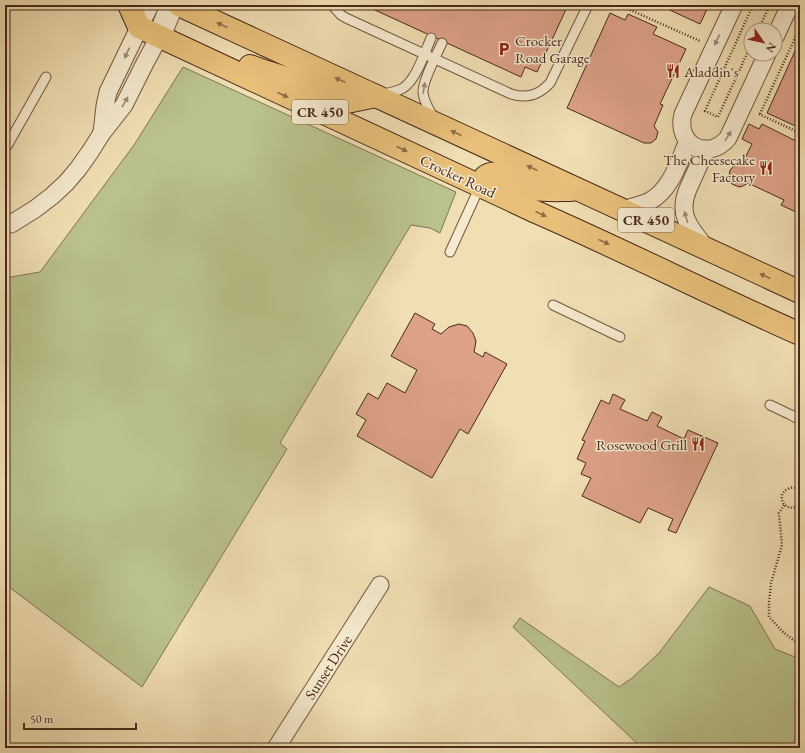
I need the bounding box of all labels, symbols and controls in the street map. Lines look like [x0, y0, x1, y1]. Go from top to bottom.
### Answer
one-way arrow [217, 22, 228, 28]
north arrow [743, 22, 783, 62]
place label: Crocker Road Garage [515, 31, 590, 67]
one-way arrow [714, 35, 720, 46]
text: N [763, 40, 780, 55]
parking icon: Crocker Road Garage [496, 41, 512, 57]
one-way arrow [124, 47, 130, 58]
place label: Aladdin's [683, 62, 739, 81]
restaurant icon: Aladdin's [665, 63, 681, 79]
one-way arrow [335, 77, 346, 83]
one-way arrow [421, 81, 427, 94]
one-way arrow [278, 92, 289, 98]
one-way arrow [122, 96, 129, 108]
road number: CR 450 [292, 100, 348, 124]
one-way arrow [449, 129, 461, 135]
one-way arrow [724, 131, 732, 141]
one-way arrow [396, 146, 407, 152]
street label: Crocker Road [417, 150, 499, 202]
place label: The Cheesecake Factory [663, 150, 755, 186]
restaurant icon: The Cheesecake Factory [758, 160, 774, 176]
one-way arrow [527, 165, 538, 171]
road number: CR 450 [618, 208, 674, 232]
one-way arrow [536, 211, 547, 217]
one-way arrow [683, 211, 689, 223]
one-way arrow [598, 239, 609, 245]
one-way arrow [759, 273, 770, 279]
place label: Rosewood Grill [596, 435, 687, 454]
restaurant icon: Rosewood Grill [690, 436, 706, 452]
street label: Sunset Drive [300, 631, 356, 703]
scale bar [24, 705, 136, 731]
text: 50 m [30, 711, 54, 727]

